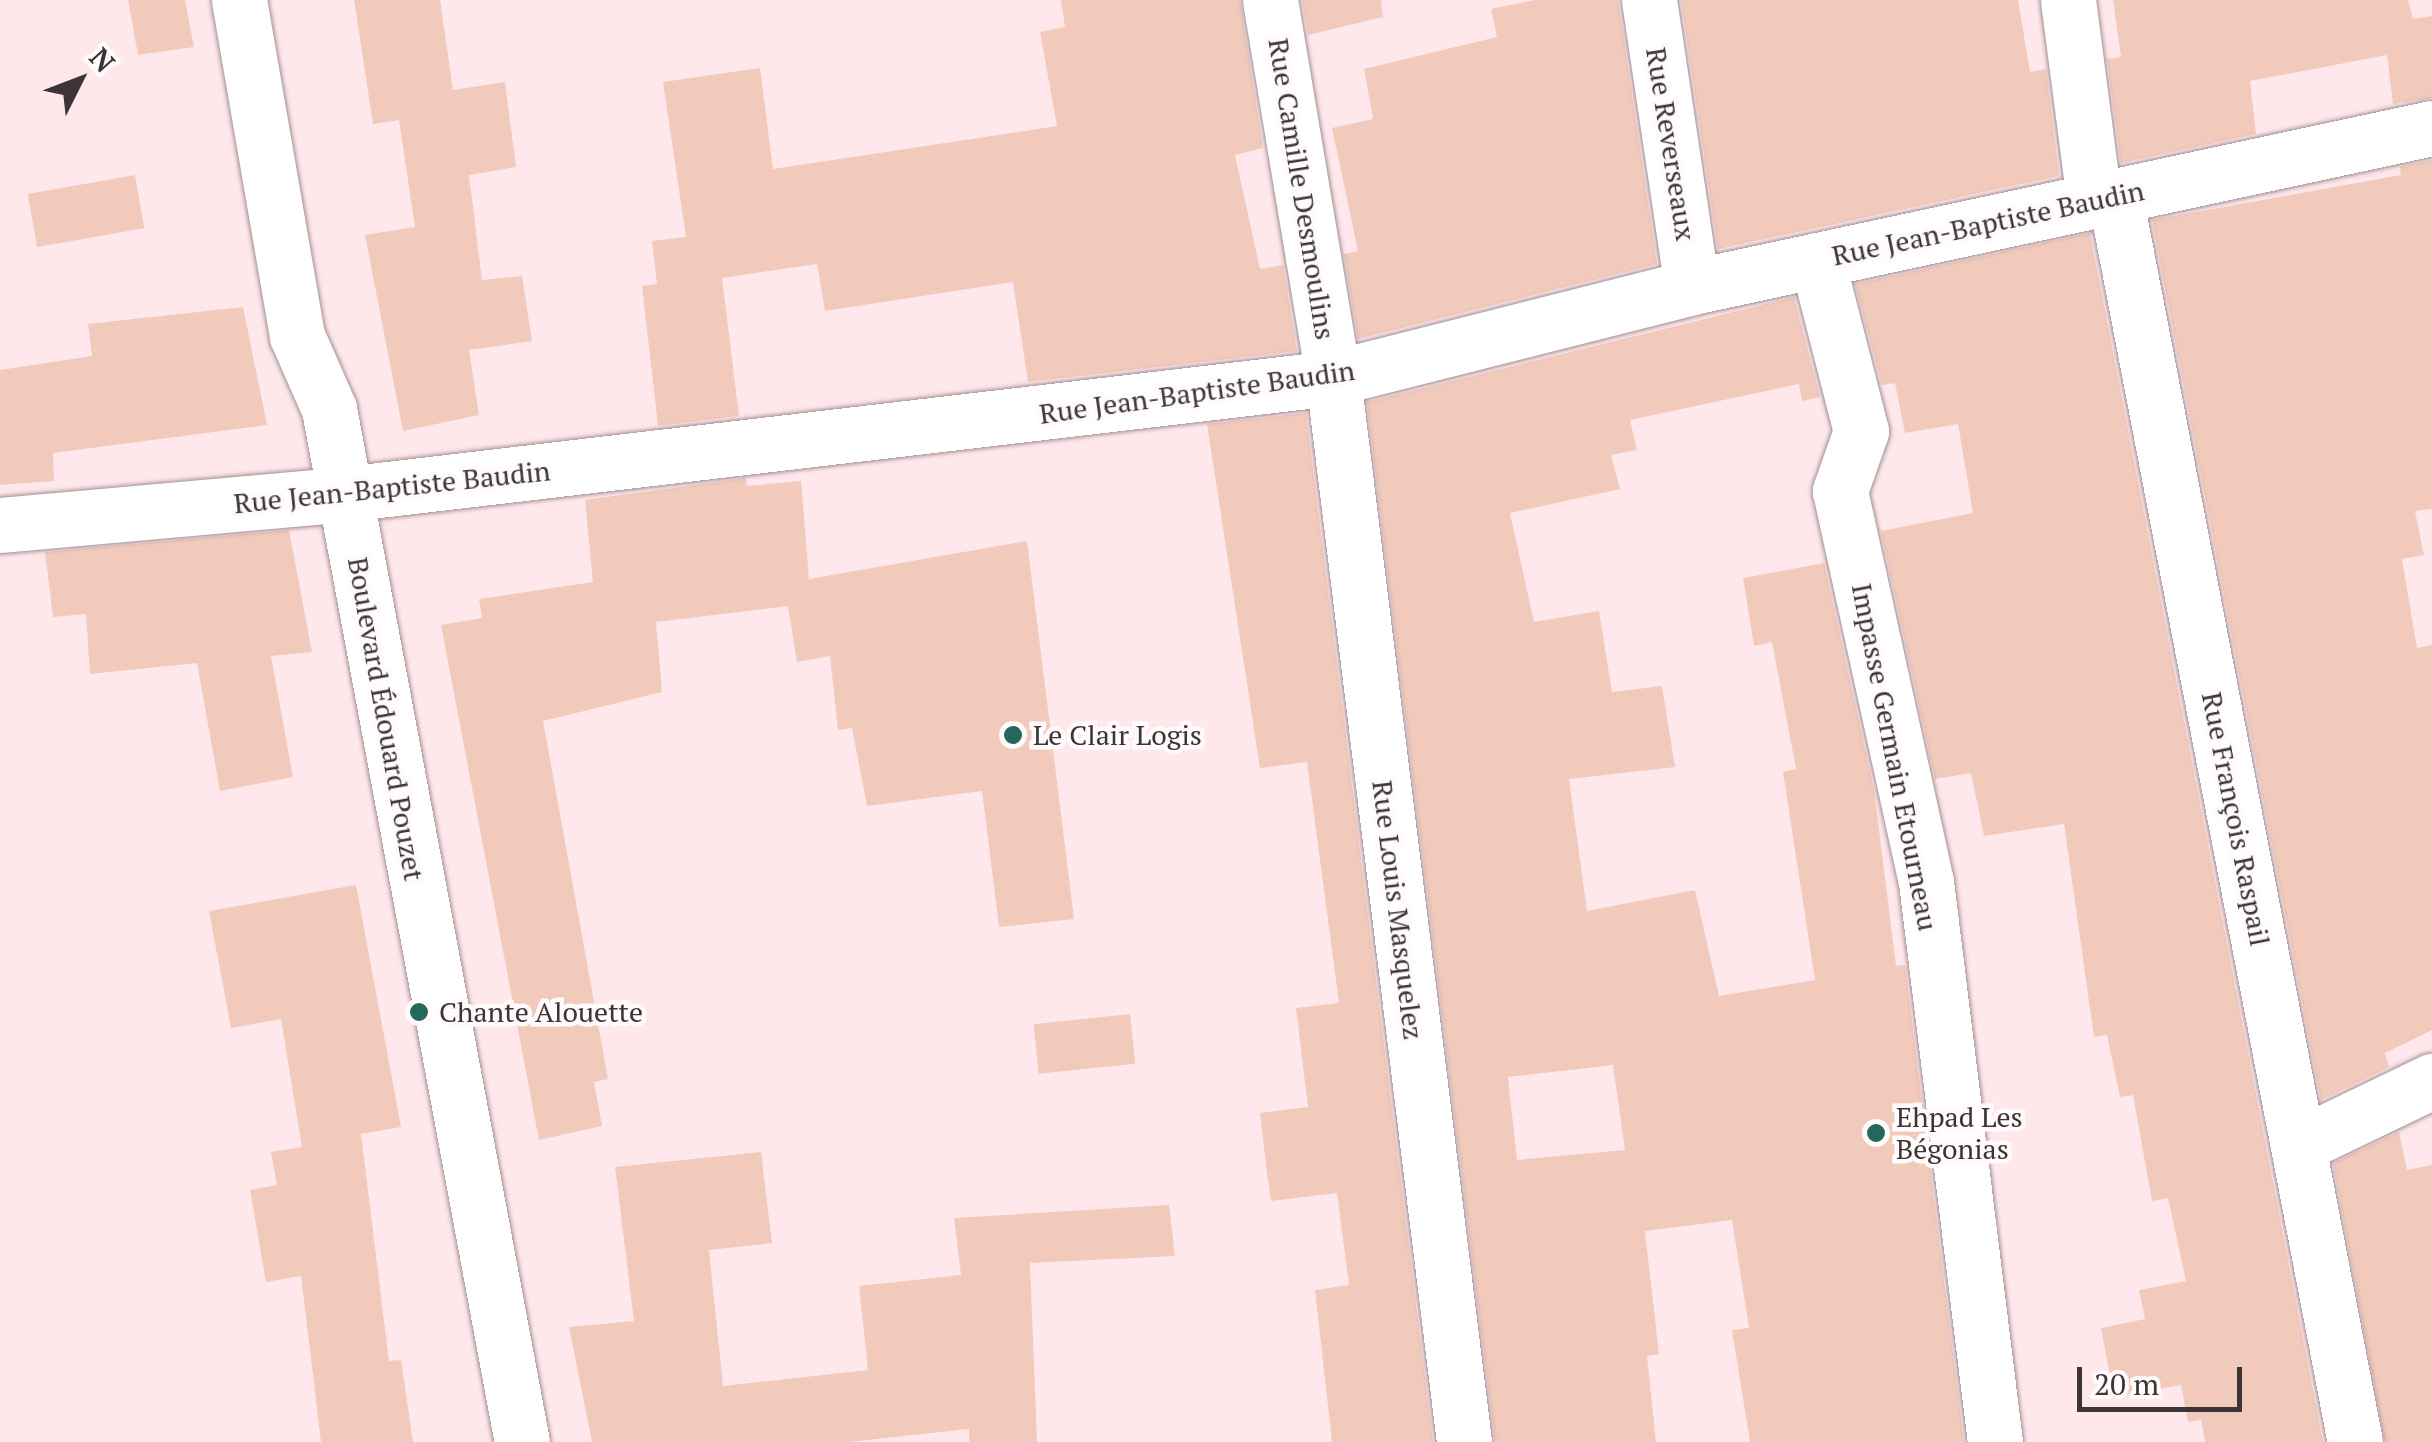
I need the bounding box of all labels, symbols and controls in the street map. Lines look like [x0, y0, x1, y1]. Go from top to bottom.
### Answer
north arrow [30, 30, 130, 130]
street label: Rue Camille Desmoulins [1262, 36, 1342, 342]
text: N [82, 39, 124, 80]
street label: Rue Reverseaux [1639, 45, 1703, 243]
street label: Rue Jean-Baptiste Baudin [1829, 173, 2147, 273]
street label: Rue Jean-Baptiste Baudin [1037, 353, 1357, 431]
street label: Rue Jean-Baptiste Baudin [232, 454, 552, 520]
street label: Boulevard Édouard Pouzet [341, 555, 431, 883]
street label: Impasse Germain Etourneau [1845, 580, 1945, 934]
street label: Rue François Raspail [2195, 689, 2277, 949]
place label: Le Clair Logis [1033, 718, 1202, 752]
marker: Le Clair Logis [1002, 724, 1024, 746]
street label: Rue Louis Masquelez [1365, 778, 1431, 1042]
place label: Chante Alouette [439, 995, 644, 1029]
marker: Chante Alouette [408, 1001, 430, 1023]
place label: Ehpad Les Bégonias [1896, 1100, 2023, 1166]
marker: Ehpad Les Bégonias [1865, 1122, 1887, 1144]
scale bar [2082, 1347, 2247, 1409]
text: 20 m [2094, 1364, 2159, 1404]

